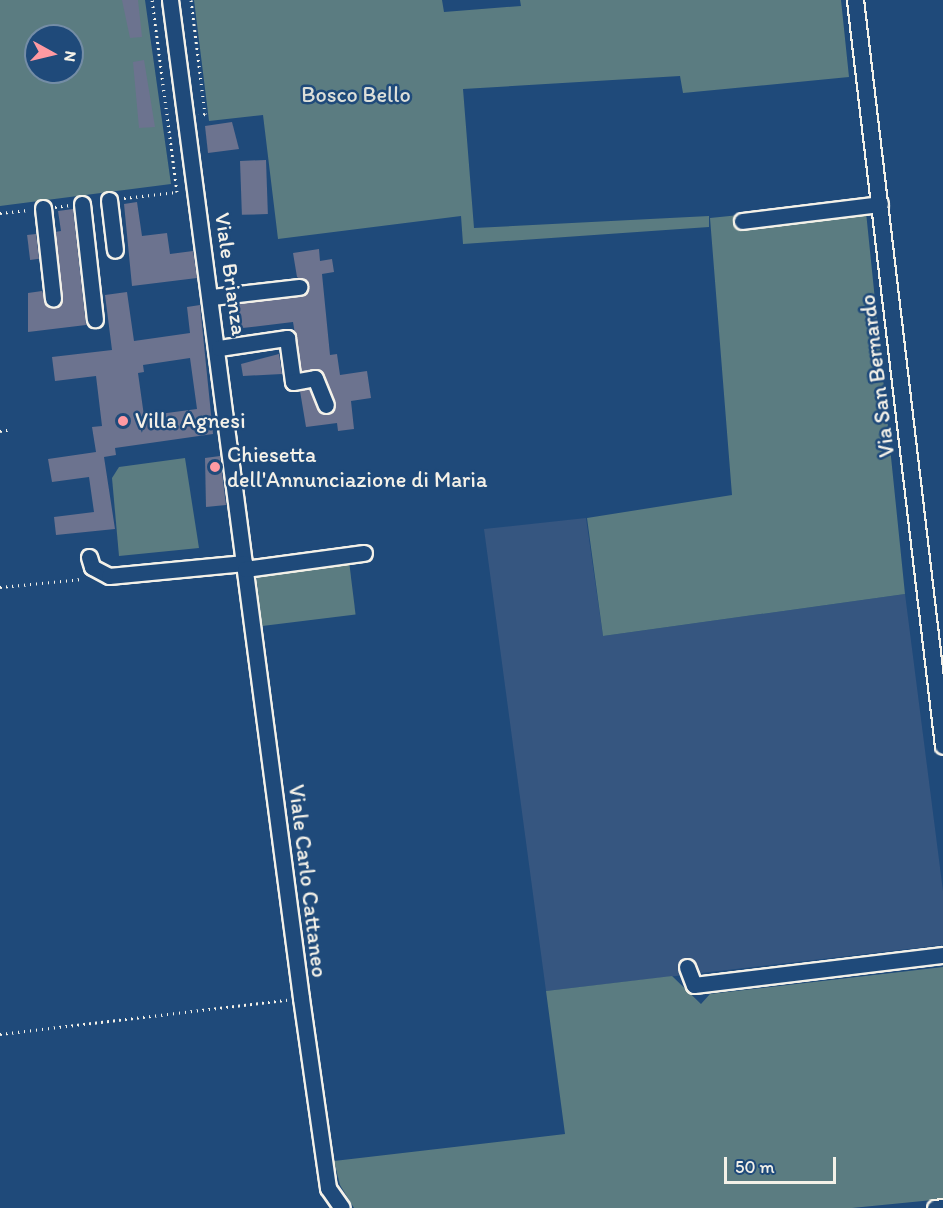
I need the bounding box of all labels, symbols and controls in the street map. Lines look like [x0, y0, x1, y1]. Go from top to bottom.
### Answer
north arrow [24, 24, 84, 84]
text: N [60, 50, 80, 63]
park label: Bosco Bello [301, 82, 411, 108]
street label: Viale Brianza [209, 211, 253, 337]
street label: Via San Bernardo [854, 293, 900, 459]
place label: Villa Agnesi [135, 408, 245, 434]
marker: Villa Agnesi [116, 414, 130, 428]
place label: Chiesetta dell'Annunciazione di Maria [227, 441, 488, 493]
marker: Chiesetta dell'Annunciazione di Maria [208, 460, 222, 474]
street label: Viale Carlo Cattaneo [283, 783, 333, 979]
scale bar [727, 1145, 840, 1183]
text: 50 m [735, 1156, 775, 1178]

